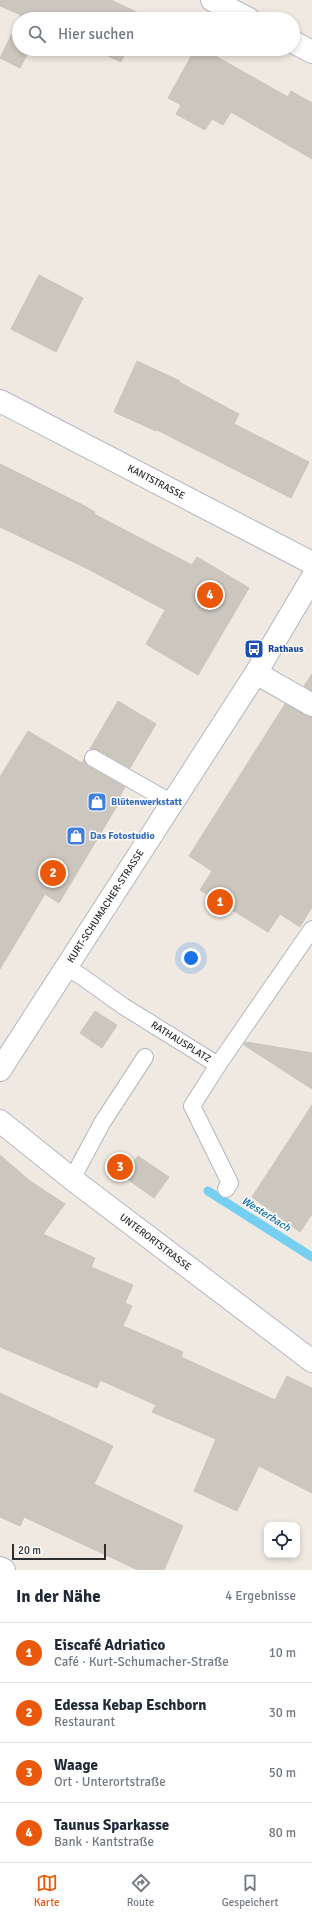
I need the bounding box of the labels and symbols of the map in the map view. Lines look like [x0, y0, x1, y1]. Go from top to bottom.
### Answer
street label: KANTSTRASSE [125, 462, 187, 502]
pin: 4 [197, 580, 223, 610]
bus stop icon: Rathaus [243, 638, 265, 660]
place label: Rathaus [268, 643, 304, 655]
shop icon: Blütenwerkstatt [86, 791, 108, 813]
place label: Blütenwerkstatt [111, 796, 182, 808]
shop icon: Das Fotostudio [65, 825, 87, 847]
place label: Das Fotostudio [90, 830, 155, 842]
street label: KURT-SCHUMACHER-STRASSE [65, 847, 147, 965]
pin: 2 [40, 858, 66, 888]
pin: 1 [207, 887, 233, 917]
your location [181, 948, 201, 968]
street label: RATHAUSPLATZ [149, 1019, 213, 1065]
pin: 3 [107, 1152, 133, 1182]
water label: Westerbach [239, 1194, 294, 1235]
street label: UNTERORTSTRASSE [117, 1211, 194, 1273]
scale bar [12, 1542, 106, 1561]

